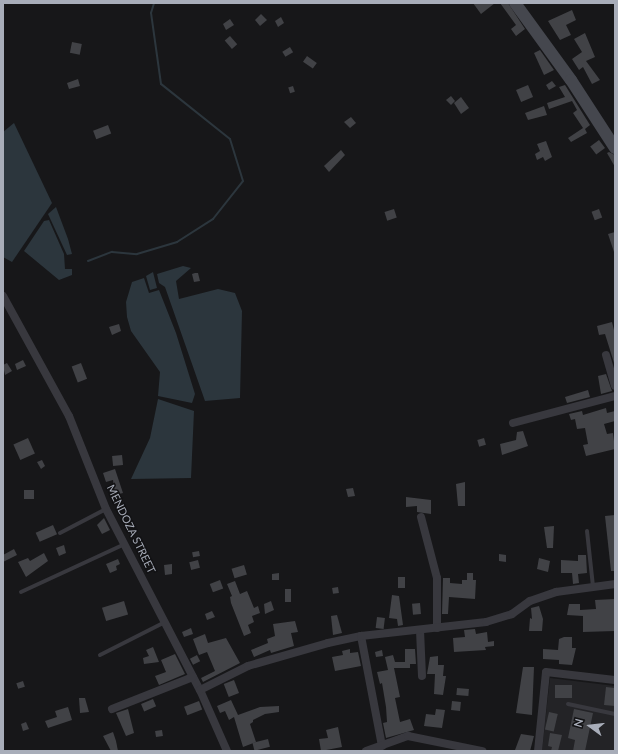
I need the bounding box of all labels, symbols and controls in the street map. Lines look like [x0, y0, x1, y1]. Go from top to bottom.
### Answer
street label: MENDOZA STREET [104, 482, 158, 576]
north arrow [570, 706, 610, 746]
text: N [571, 717, 585, 729]

